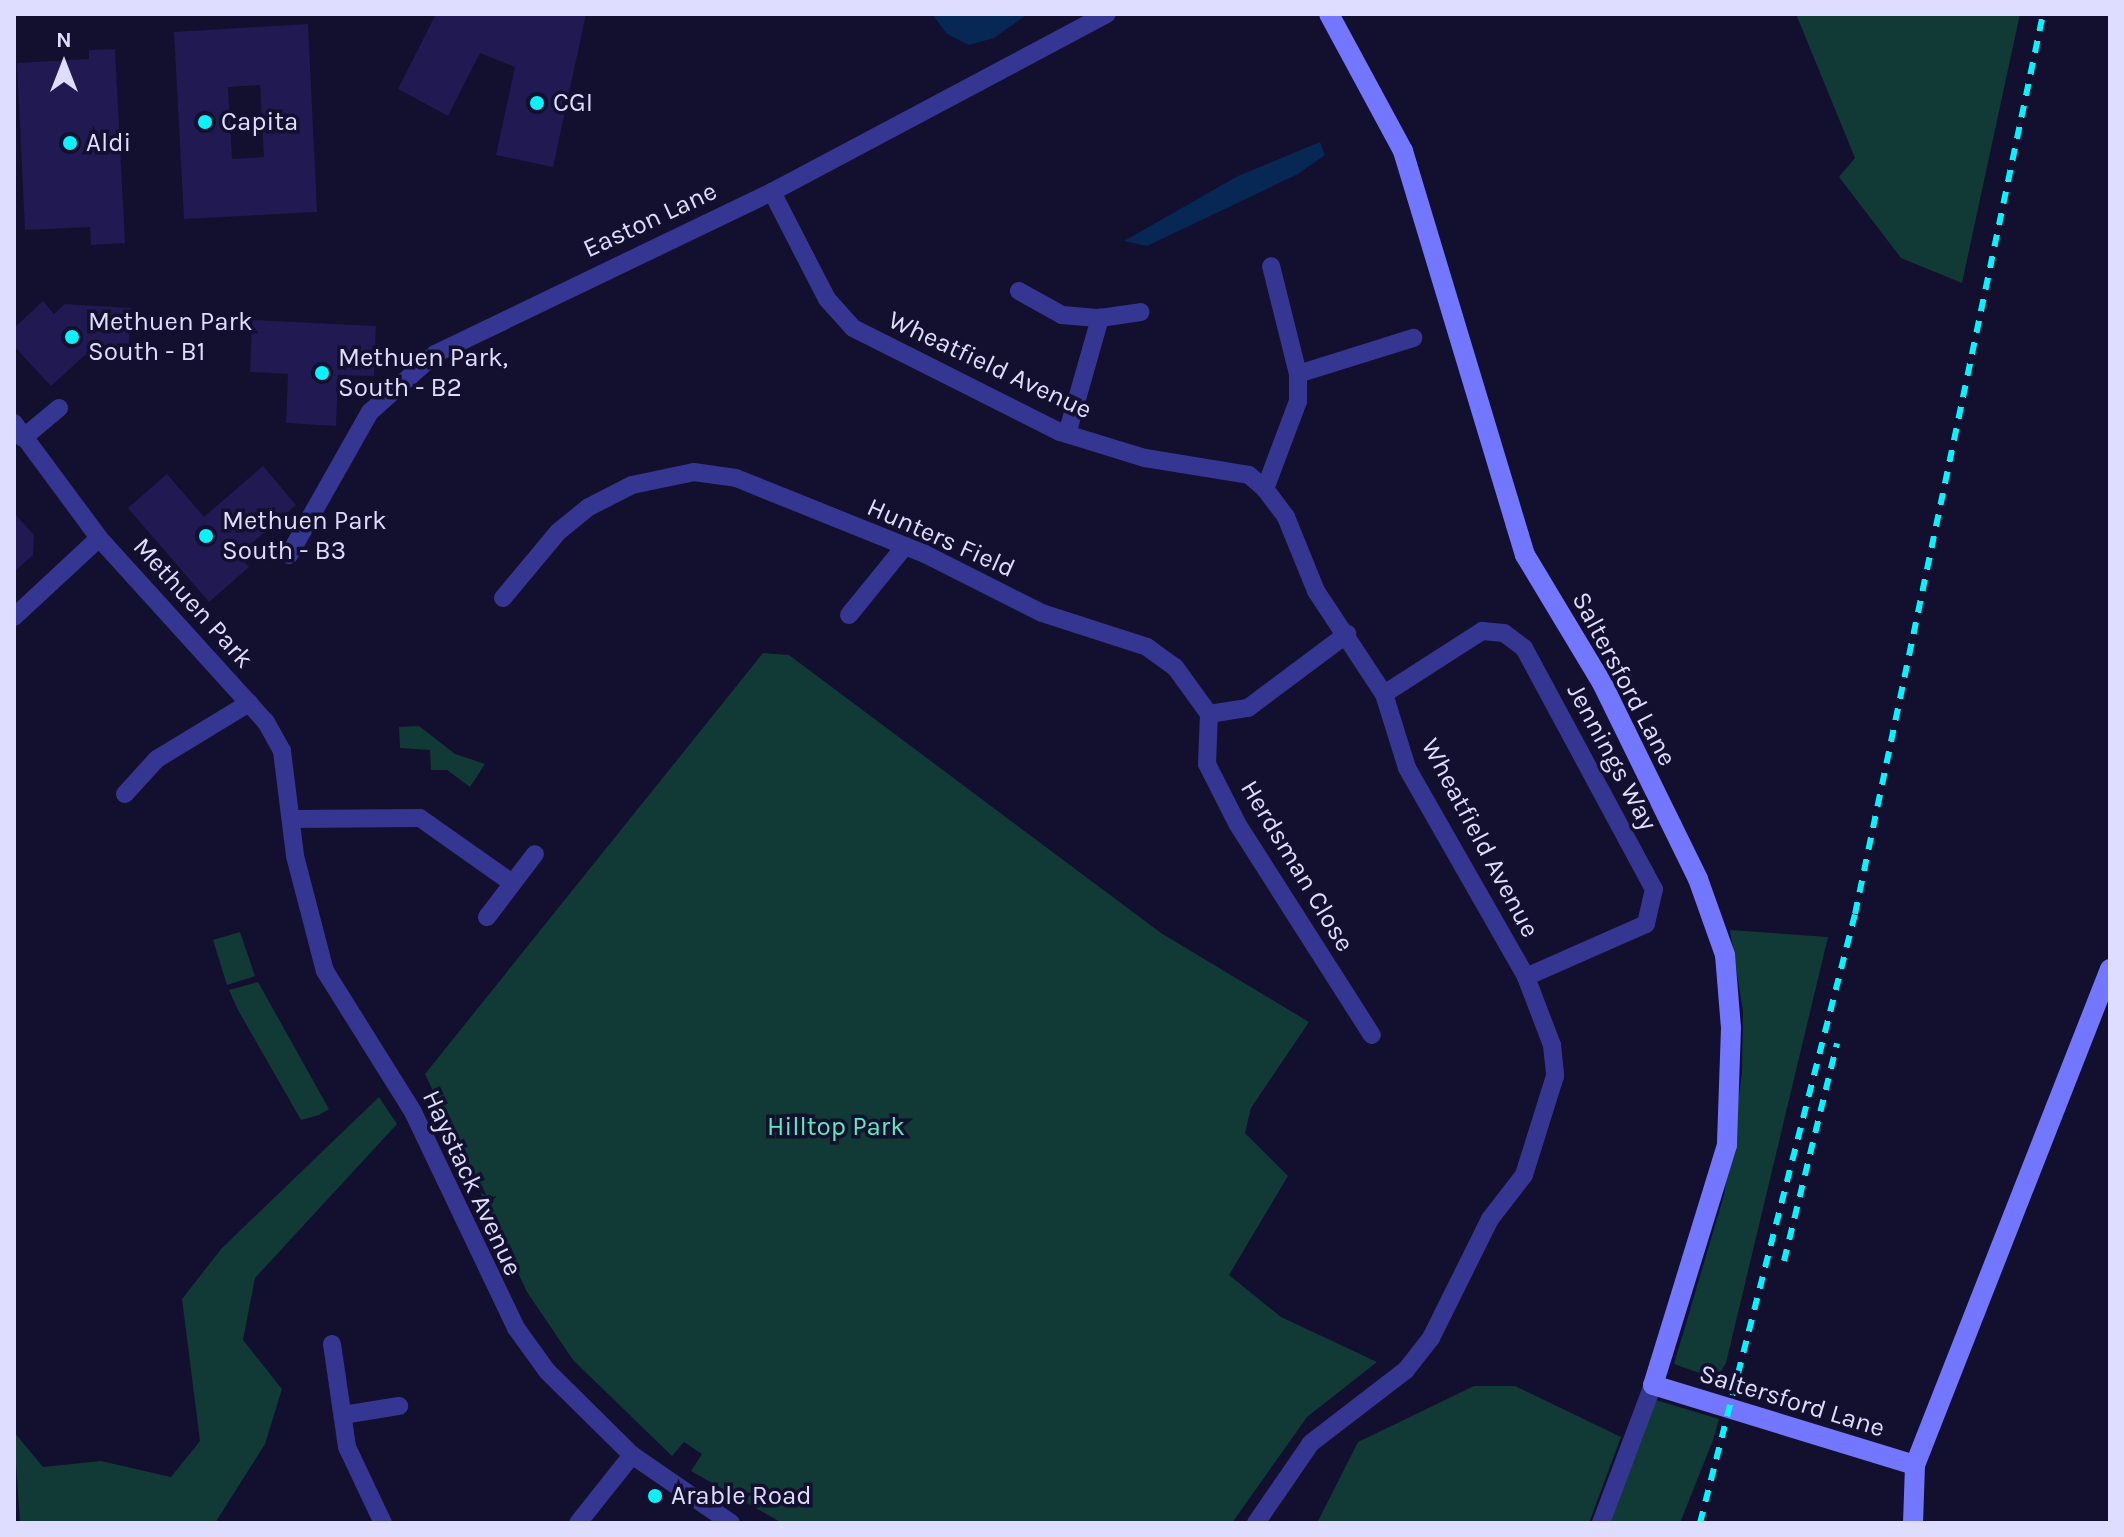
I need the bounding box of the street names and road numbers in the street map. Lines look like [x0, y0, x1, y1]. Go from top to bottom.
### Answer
street label: Easton Lane [578, 175, 722, 265]
street label: Wheatfield Avenue [883, 304, 1097, 426]
street label: Hunters Field [862, 491, 1020, 585]
street label: Methuen Park [126, 531, 260, 675]
street label: Saltersford Lane [1565, 587, 1683, 771]
street label: Jennings Way [1560, 678, 1664, 836]
street label: Wheatfield Avenue [1414, 733, 1546, 943]
street label: Herdsman Close [1234, 775, 1360, 957]
street label: Haystack Avenue [415, 1085, 529, 1281]
street label: Saltersford Lane [1695, 1358, 1889, 1444]

